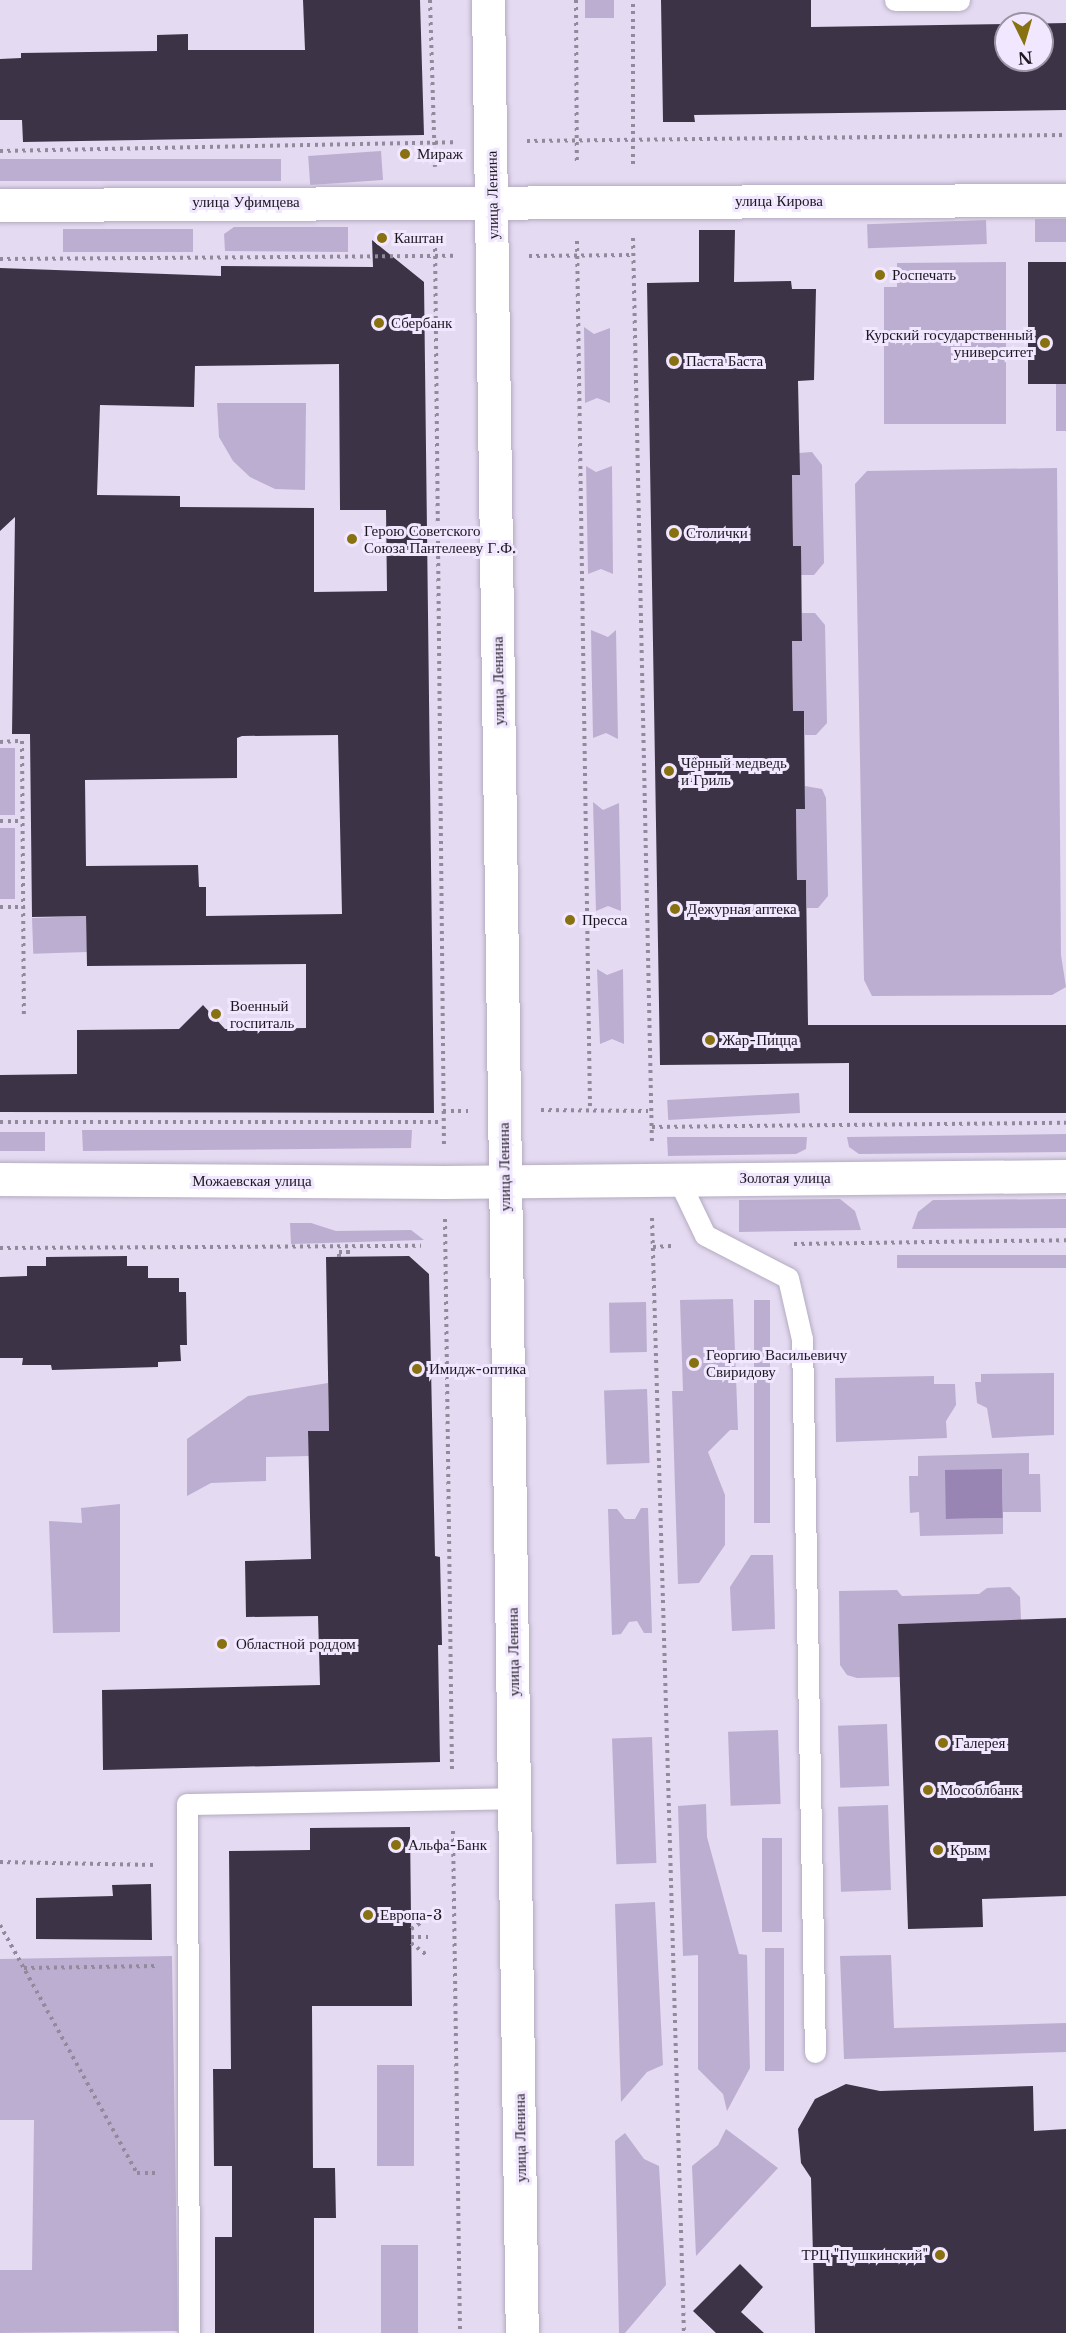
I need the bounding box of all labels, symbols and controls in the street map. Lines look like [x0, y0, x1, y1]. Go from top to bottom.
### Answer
north arrow [994, 12, 1054, 72]
text: N [1017, 47, 1034, 69]
place label: Мираж [417, 145, 463, 163]
marker: Мираж [398, 147, 412, 161]
street label: улица Ленина [482, 150, 502, 240]
street label: улица Кирова [735, 192, 823, 210]
street label: улица Уфимцева [192, 193, 300, 211]
place label: Каштан [394, 229, 443, 247]
marker: Каштан [375, 231, 389, 245]
place label: Роспечать [892, 266, 956, 284]
marker: Роспечать [873, 268, 887, 282]
place label: Сбербанк [391, 314, 452, 332]
marker: Сбербанк [372, 316, 386, 330]
place label: Курский государственный университет [865, 325, 1033, 360]
marker: Курский государственный университет [1038, 336, 1052, 350]
place label: Паста Баста [686, 352, 763, 370]
marker: Паста Баста [667, 354, 681, 368]
place label: Герою Советского Союза Пантелееву Г.Ф. [364, 521, 516, 556]
place label: Столички [686, 524, 748, 542]
marker: Столички [667, 526, 681, 540]
marker: Герою Советского Союза Пантелееву Г.Ф. [345, 532, 359, 546]
street label: улица Ленина [488, 636, 508, 726]
place label: Чёрный медведь и Гриль [681, 753, 787, 788]
marker: Чёрный медведь и Гриль [662, 764, 676, 778]
place label: Дежурная аптека [687, 900, 797, 918]
marker: Дежурная аптека [668, 902, 682, 916]
place label: Пресса [582, 911, 628, 929]
marker: Пресса [563, 913, 577, 927]
place label: Военный госпиталь [230, 996, 294, 1031]
marker: Военный госпиталь [207, 1005, 225, 1023]
place label: Жар-Пицца [722, 1031, 798, 1049]
marker: Жар-Пицца [703, 1033, 717, 1047]
street label: улица Ленина [494, 1122, 514, 1212]
street label: Золотая улица [739, 1169, 831, 1187]
street label: Можаевская улица [192, 1172, 312, 1190]
place label: Георгию Васильевичу Свиридову [706, 1345, 847, 1380]
marker: Георгию Васильевичу Свиридову [687, 1356, 701, 1370]
place label: Имидж-оптика [429, 1360, 526, 1378]
marker: Имидж-оптика [410, 1362, 424, 1376]
street label: улица Ленина [503, 1607, 523, 1697]
marker: Областной роддом [213, 1635, 231, 1653]
place label: Областной роддом [236, 1635, 356, 1653]
place label: Галерея [955, 1734, 1005, 1752]
marker: Галерея [936, 1736, 950, 1750]
place label: Мособлбанк [940, 1781, 1019, 1799]
marker: Мособлбанк [921, 1783, 935, 1797]
place label: Альфа-Банк [408, 1836, 487, 1854]
marker: Альфа-Банк [389, 1838, 403, 1852]
place label: Крым [950, 1841, 987, 1859]
marker: Крым [931, 1843, 945, 1857]
place label: Европа-3 [380, 1906, 442, 1924]
marker: Европа-3 [361, 1908, 375, 1922]
street label: улица Ленина [510, 2093, 530, 2183]
place label: ТРЦ "Пушкинский" [801, 2246, 928, 2264]
marker: ТРЦ "Пушкинский" [933, 2248, 947, 2262]

